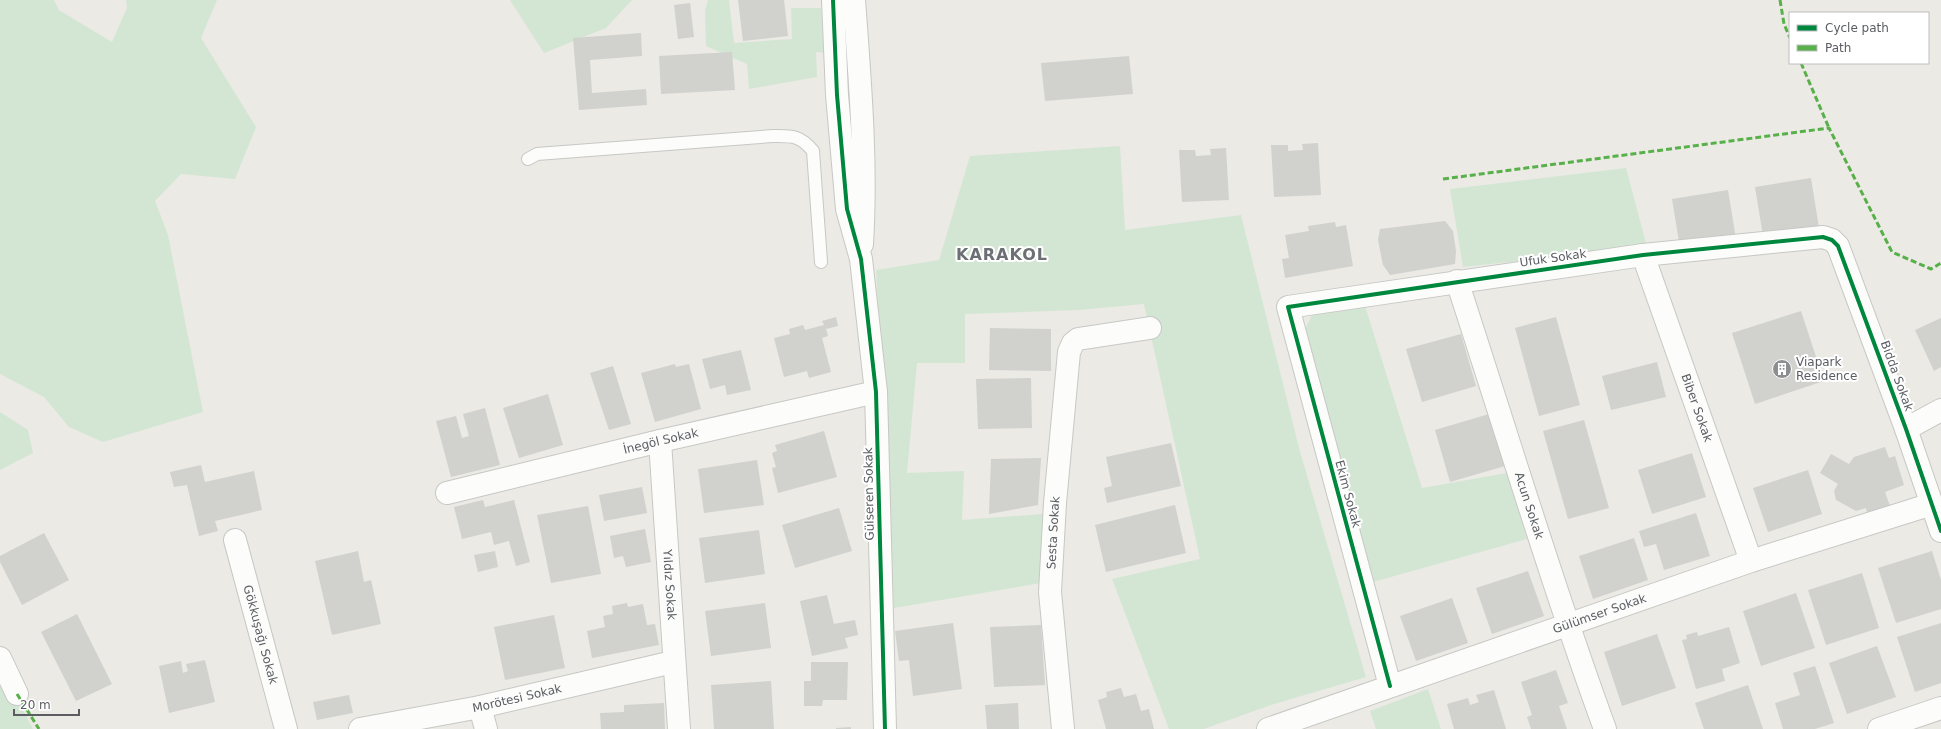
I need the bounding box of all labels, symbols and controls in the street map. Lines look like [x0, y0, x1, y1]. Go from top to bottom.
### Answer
legend [1789, 12, 1929, 64]
text: Cycle path [1825, 21, 1889, 35]
text: Path [1825, 41, 1851, 55]
district label: KARAKOL [956, 245, 1048, 264]
street label: Ufuk Sokak [1519, 246, 1587, 270]
street label: Bidda Sokak [1878, 339, 1916, 413]
place label: Viapark Residence [1796, 355, 1857, 383]
building icon: Viapark Residence [1771, 358, 1793, 380]
street label: Biber Sokak [1678, 372, 1715, 444]
street label: İnegöl Sokak [622, 426, 700, 457]
street label: Gülseren Sokak [861, 447, 877, 541]
street label: Ekim Sokak [1332, 459, 1364, 529]
street label: Acun Sokak [1512, 470, 1547, 541]
street label: Sesta Sokak [1044, 495, 1063, 570]
street label: Yıldız Sokak [660, 548, 679, 621]
street label: Gökkuşağı Sokak [240, 583, 281, 686]
street label: Gülümser Sokak [1551, 591, 1648, 636]
street label: Morötesi Sokak [471, 681, 563, 715]
scale bar [14, 691, 79, 717]
text: 20 m [20, 698, 51, 712]

